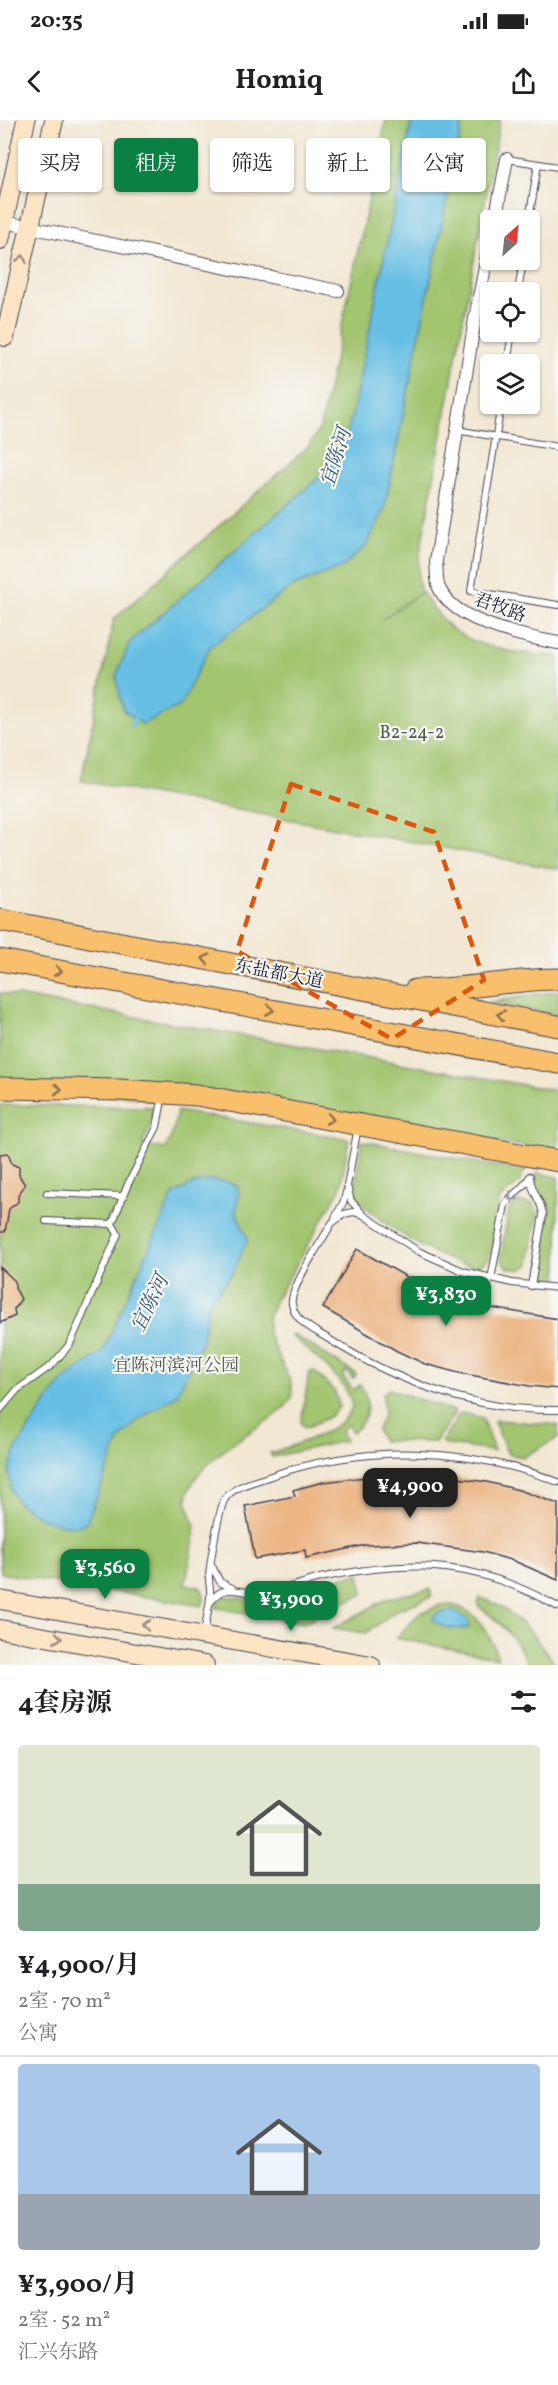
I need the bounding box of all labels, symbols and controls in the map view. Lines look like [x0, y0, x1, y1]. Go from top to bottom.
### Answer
text: 20:35 [30, 6, 83, 37]
text: Homiq [235, 62, 323, 100]
icon: back [18, 65, 51, 98]
icon: share [507, 65, 540, 98]
chip: 买房 [18, 138, 102, 192]
chip: 租房 [114, 138, 198, 192]
chip: 筛选 [210, 138, 294, 192]
chip: 新上 [306, 138, 390, 192]
chip: 公寓 [402, 138, 486, 192]
north arrow [480, 210, 540, 270]
map controls [480, 210, 540, 414]
one-way arrow [15, 255, 28, 265]
button: locate [480, 282, 540, 342]
button: layers [480, 354, 540, 414]
water label: 宜陈河 [314, 422, 360, 490]
street label: 君牧路 [470, 587, 529, 629]
park label: B2-24-2 [380, 721, 444, 746]
one-way arrow [201, 953, 211, 966]
street label: 东盐都大道 [232, 954, 325, 995]
one-way arrow [53, 964, 62, 976]
one-way arrow [265, 1003, 275, 1016]
one-way arrow [496, 1009, 506, 1022]
one-way arrow [54, 1083, 63, 1095]
one-way arrow [325, 1112, 335, 1125]
one-way arrow [509, 1190, 519, 1201]
water label: 宜陈河 [125, 1268, 178, 1337]
pin: ¥3,830 [397, 1276, 495, 1327]
text: ¥3,830 [415, 1281, 477, 1309]
park label: 宜陈河滨河公园 [113, 1354, 239, 1379]
pin: ¥4,900 [361, 1468, 459, 1519]
text: ¥4,900 [377, 1473, 443, 1501]
pin: ¥3,560 [56, 1549, 154, 1600]
text: ¥3,560 [74, 1554, 136, 1582]
pin: ¥3,900 [242, 1581, 340, 1632]
text: ¥3,900 [259, 1586, 323, 1614]
one-way arrow [141, 1620, 150, 1632]
one-way arrow [53, 1632, 62, 1644]
icon: filters [507, 1685, 540, 1718]
text: 4套房源 [18, 1686, 112, 1722]
icon: home [225, 1784, 333, 1892]
text: ¥4,900/月 [18, 1948, 141, 1984]
text: 2室 · 70 m² [18, 1988, 111, 2016]
text: 公寓 [18, 2020, 58, 2048]
icon: home [225, 2103, 333, 2211]
text: ¥3,900/月 [18, 2267, 138, 2303]
text: 2室 · 52 m² [18, 2307, 110, 2335]
text: 汇兴东路 [18, 2339, 98, 2367]

